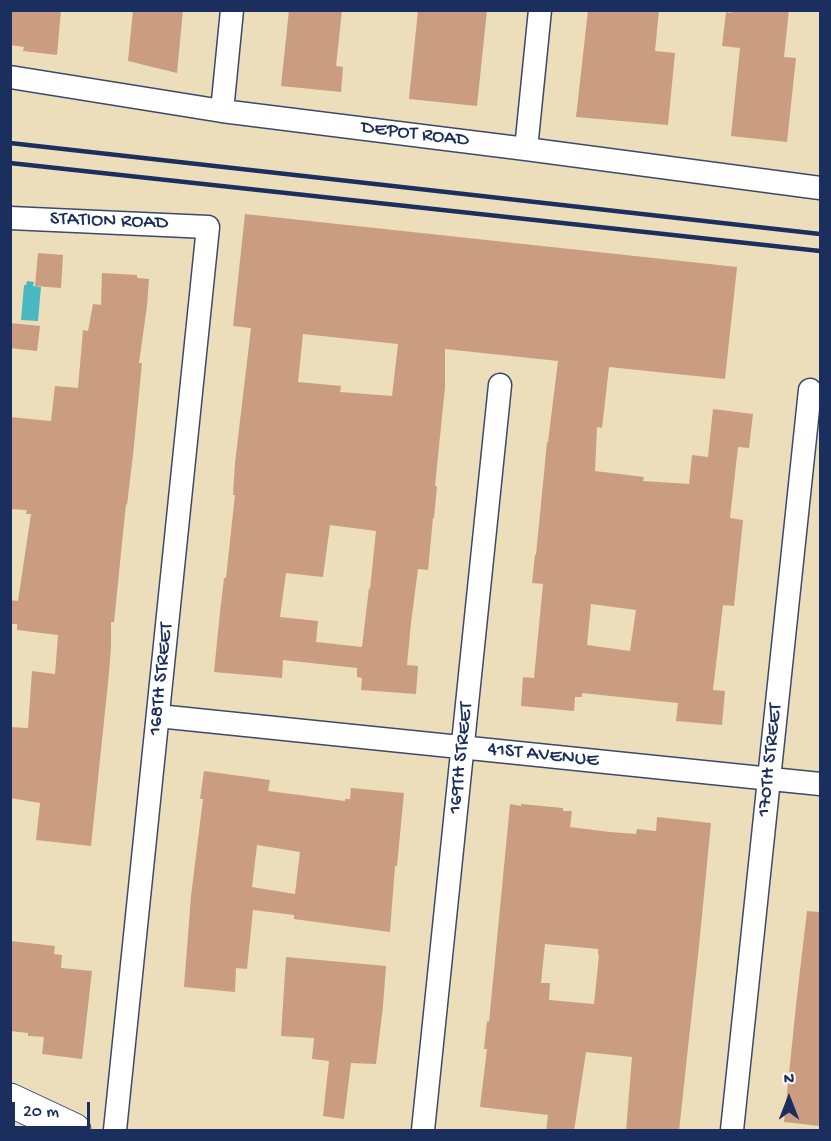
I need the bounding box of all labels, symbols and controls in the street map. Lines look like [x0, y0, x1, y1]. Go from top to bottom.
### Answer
street label: DEPOT ROAD [360, 116, 470, 154]
street label: STATION ROAD [49, 208, 169, 236]
street label: 168TH STREET [144, 622, 180, 736]
street label: 169TH STREET [444, 701, 480, 815]
street label: 170TH STREET [753, 702, 789, 818]
street label: 41ST AVENUE [486, 738, 600, 774]
north arrow [759, 1069, 819, 1129]
text: N [784, 1071, 794, 1090]
scale bar [15, 1090, 93, 1128]
text: 20 m [23, 1102, 59, 1123]

